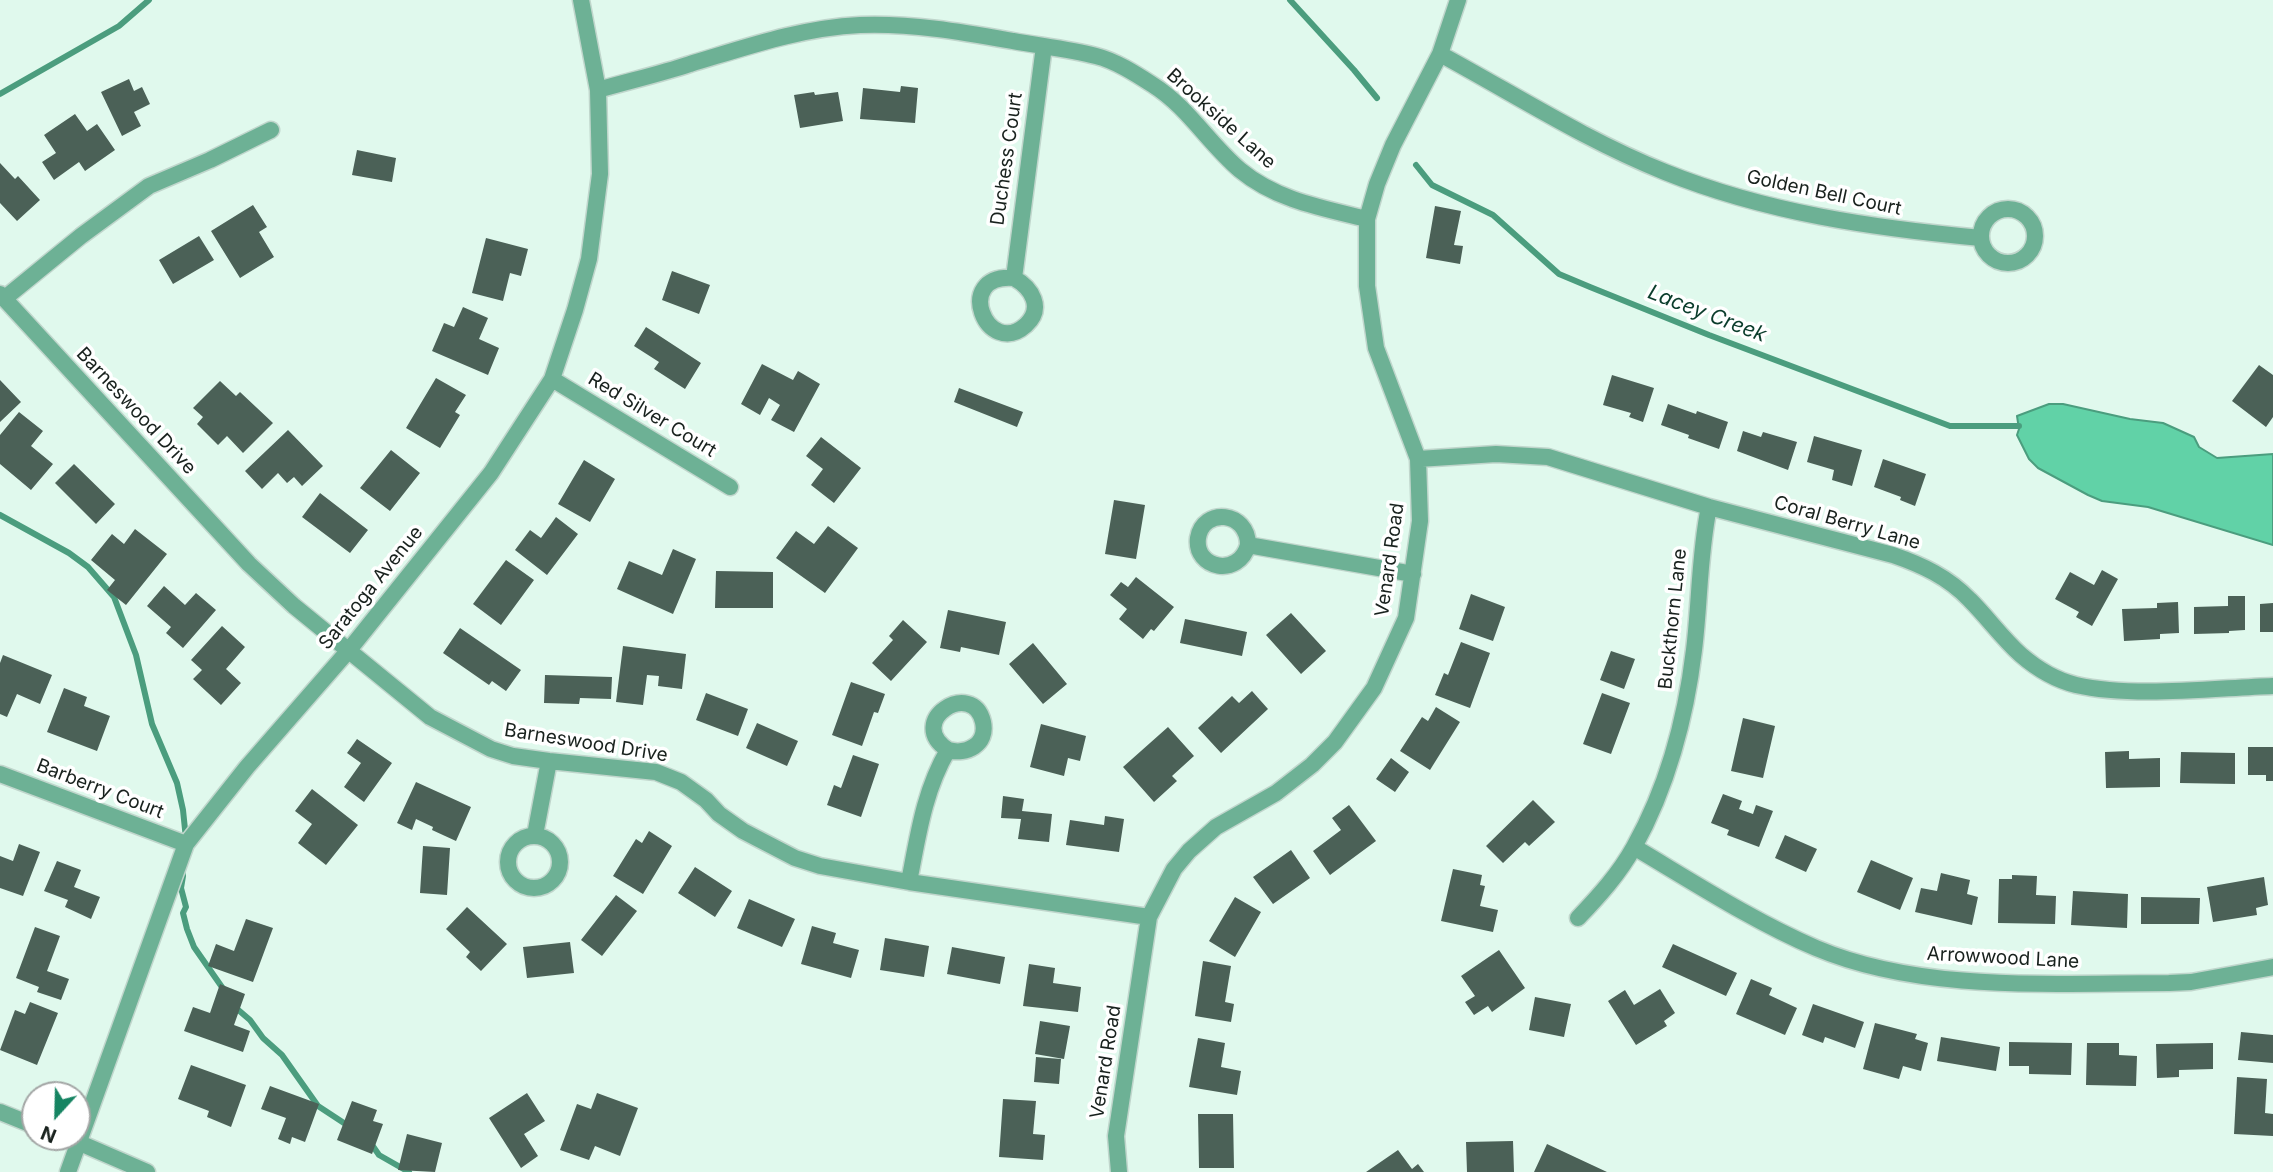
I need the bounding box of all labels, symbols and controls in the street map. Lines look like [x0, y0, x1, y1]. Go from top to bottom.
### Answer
street label: Brookside Lane [1162, 64, 1280, 174]
street label: Duchess Court [986, 91, 1028, 227]
street label: Golden Bell Court [1745, 165, 1903, 221]
water label: Lacey Creek [1644, 280, 1770, 348]
street label: Barneswood Drive [71, 343, 201, 479]
street label: Red Silver Court [584, 368, 720, 462]
street label: Coral Berry Lane [1771, 491, 1923, 555]
street label: Venard Road [1371, 502, 1409, 618]
street label: Saratoga Avenue [314, 522, 428, 654]
street label: Buckthorn Lane [1654, 547, 1692, 691]
street label: Barneswood Drive [503, 719, 669, 767]
street label: Barberry Court [33, 754, 167, 824]
street label: Arrowwood Lane [1926, 943, 2080, 973]
street label: Venard Road [1086, 1004, 1126, 1120]
north arrow [21, 1081, 91, 1151]
text: N [38, 1121, 60, 1147]

